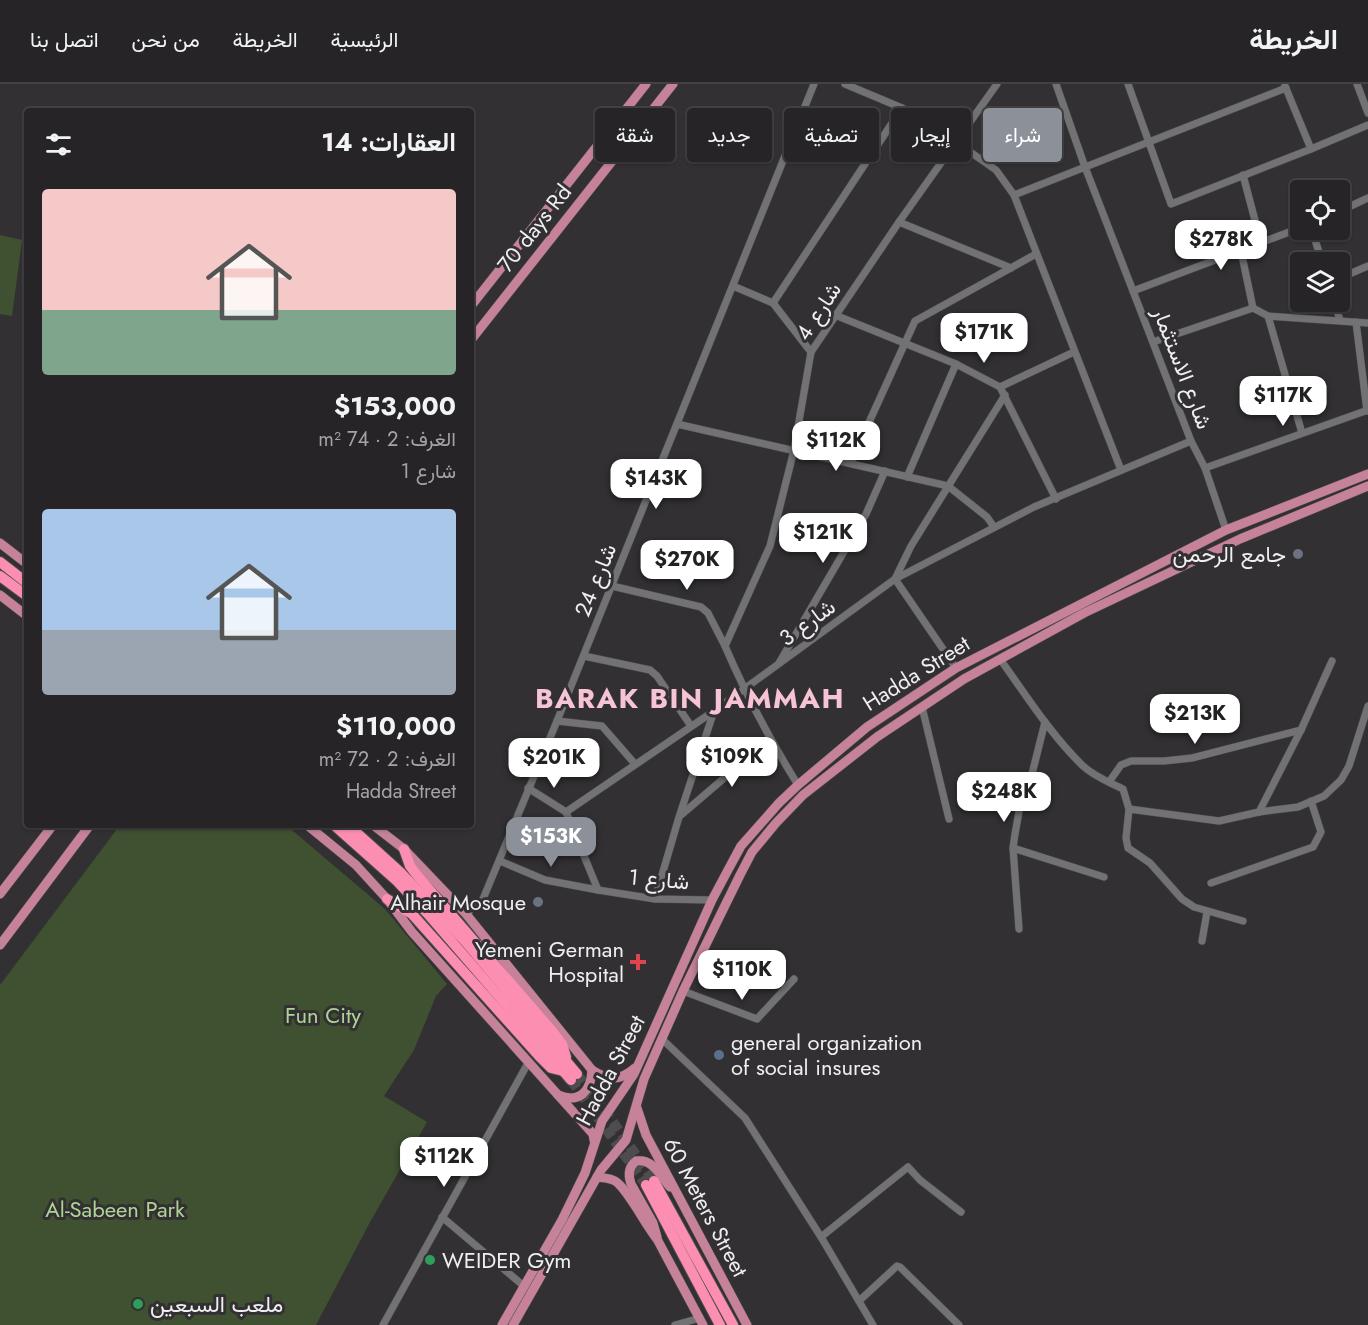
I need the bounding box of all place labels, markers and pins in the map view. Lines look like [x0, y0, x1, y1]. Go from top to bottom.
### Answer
pin: $278K [1179, 220, 1263, 271]
pin: $171K [942, 313, 1026, 364]
pin: $117K [1241, 376, 1325, 427]
pin: $112K [794, 421, 878, 472]
pin: $143K [614, 459, 698, 510]
pin: $121K [781, 513, 865, 564]
place label: جامع الرحمن [1173, 538, 1286, 570]
pin: $270K [645, 540, 729, 591]
marker: جامع الرحمن [1291, 547, 1305, 561]
pin: $213K [1153, 694, 1237, 745]
pin: $109K [690, 737, 774, 788]
pin: $201K [512, 738, 596, 789]
pin: $248K [962, 772, 1046, 823]
pin: $153K [509, 817, 593, 868]
place label: Alhair Mosque [390, 886, 526, 918]
marker: Alhair Mosque [531, 895, 545, 909]
place label: Yemeni German Hospital [475, 933, 624, 990]
pin: $110K [700, 950, 784, 1001]
marker: Yemeni German Hospital [629, 953, 647, 971]
place label: general organization of social insures [731, 1026, 922, 1083]
marker: general organization of social insures [712, 1048, 726, 1062]
pin: $112K [402, 1137, 486, 1188]
place label: WEIDER Gym [442, 1244, 571, 1276]
marker: WEIDER Gym [423, 1253, 437, 1267]
place label: ملعب السبعين [150, 1288, 283, 1320]
marker: ملعب السبعين [131, 1297, 145, 1311]

